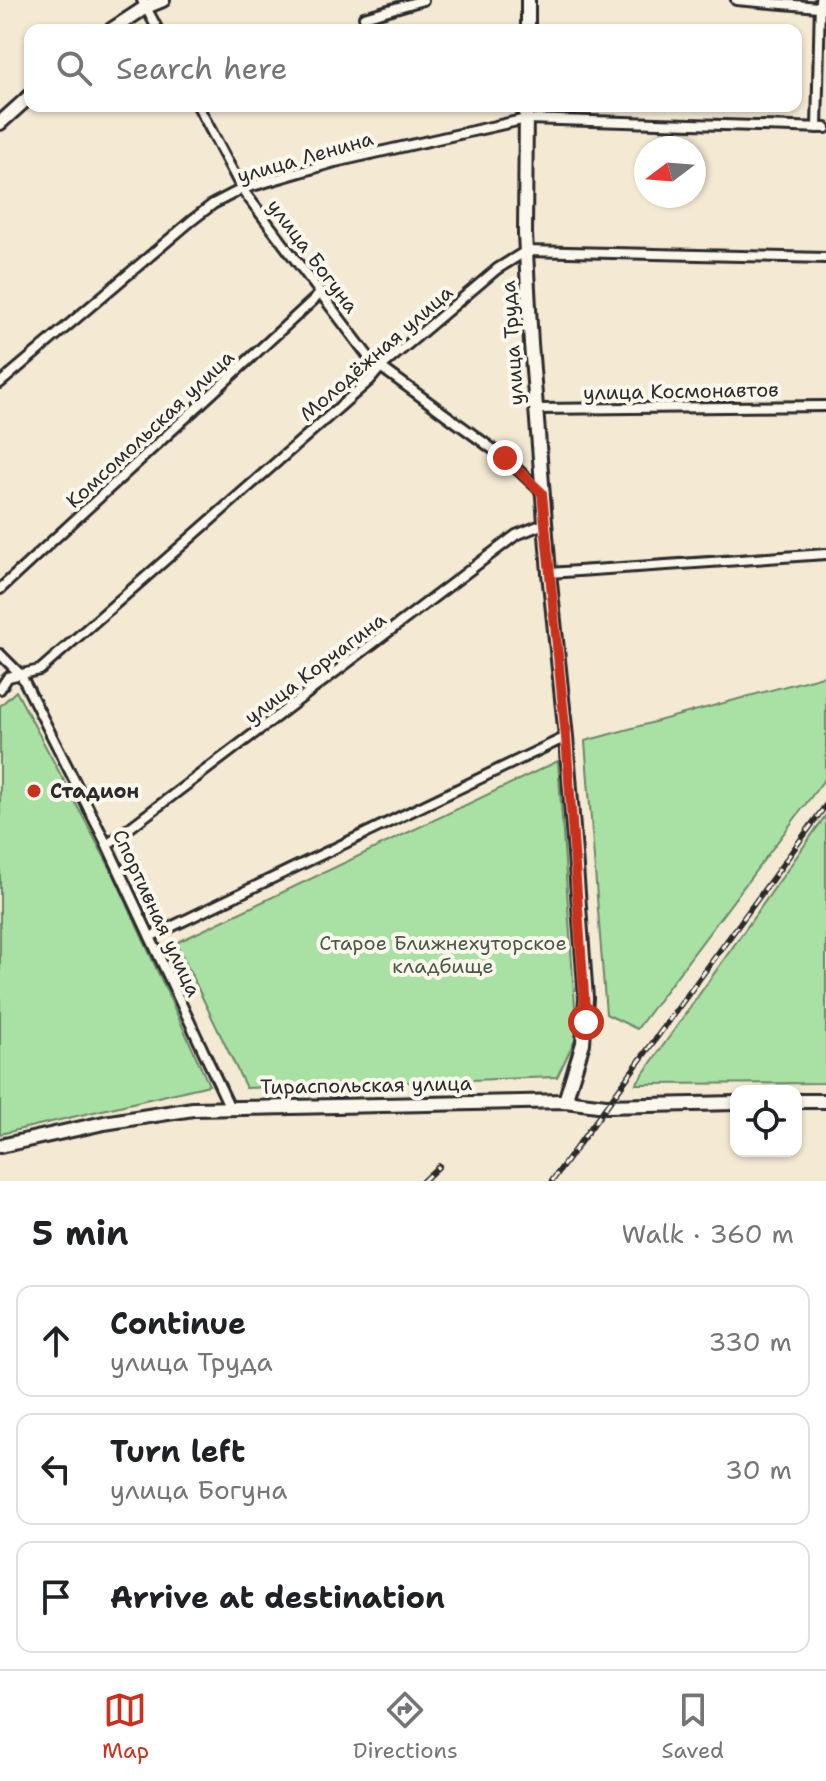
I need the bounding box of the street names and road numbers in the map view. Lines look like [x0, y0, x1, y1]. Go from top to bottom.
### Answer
street label: улица Ленина [234, 125, 377, 189]
street label: улица Богуна [262, 194, 365, 319]
street label: Молодёжная улица [294, 279, 458, 427]
street label: улица Труда [495, 279, 529, 406]
street label: Комсомольская улица [60, 344, 240, 514]
street label: улица Космонавтов [583, 376, 779, 406]
street label: улица Корчагина [239, 606, 392, 730]
street label: Спортивная улица [107, 825, 207, 1001]
street label: Тираспольская улица [260, 1070, 473, 1100]

